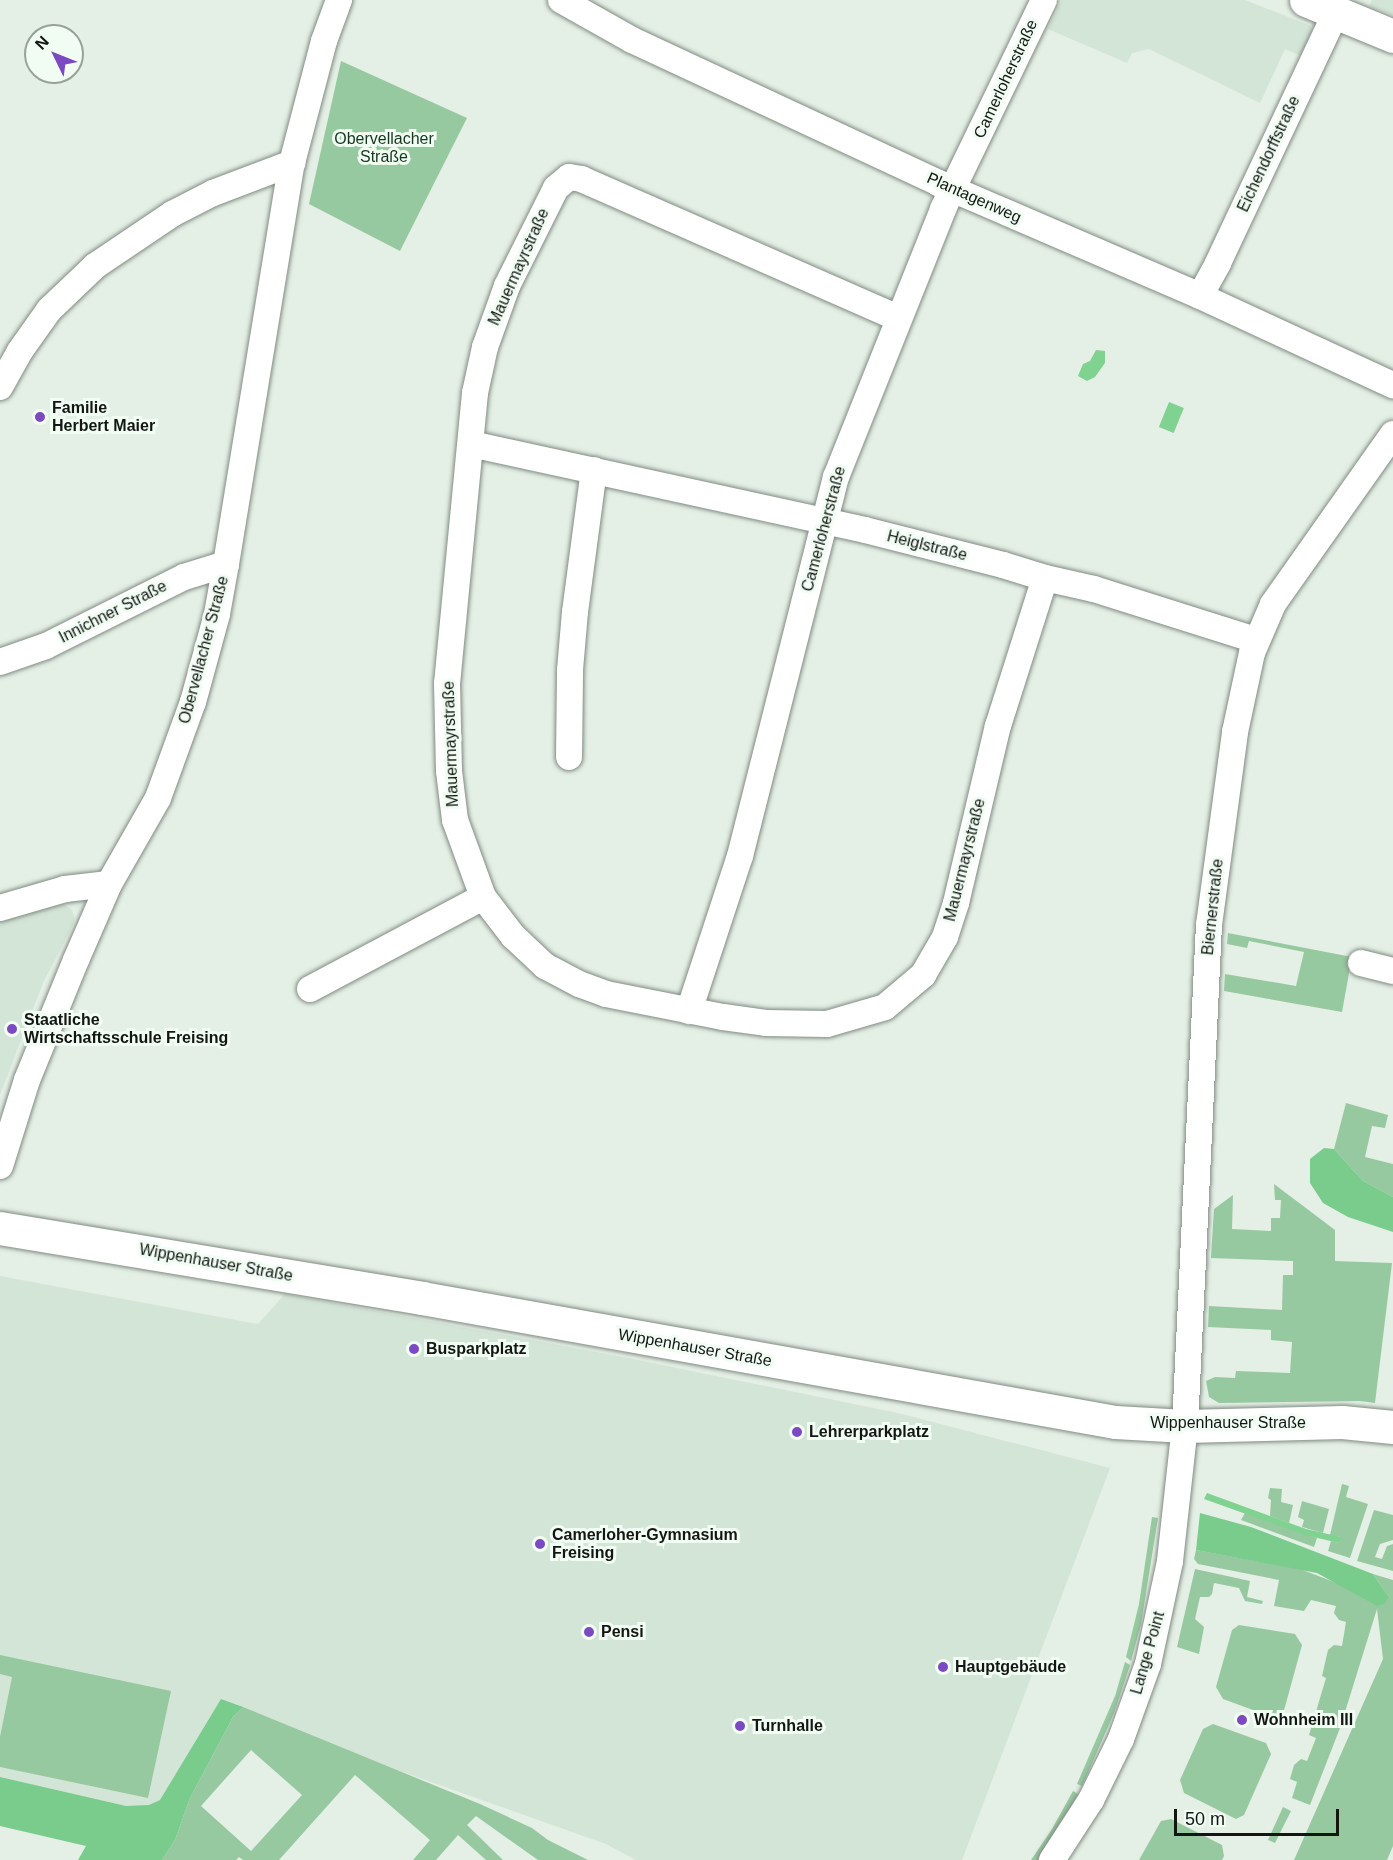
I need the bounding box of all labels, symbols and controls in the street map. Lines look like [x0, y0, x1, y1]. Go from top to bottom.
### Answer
street label: Camerloherstraße [970, 17, 1042, 141]
north arrow [24, 24, 84, 84]
text: N [32, 33, 52, 53]
street label: Eichendorffstraße [1234, 93, 1304, 215]
park label: Obervellacher Straße [334, 129, 434, 167]
street label: Plantagenweg [924, 169, 1024, 227]
street label: Mauermayrstraße [485, 205, 553, 329]
place label: Familie Herbert Maier [52, 398, 155, 436]
marker: Familie Herbert Maier [33, 410, 47, 424]
street label: Camerloherstraße [798, 464, 850, 594]
street label: Heiglstraße [885, 527, 969, 565]
street label: Obervellacher Straße [175, 574, 233, 726]
street label: Innichner Straße [56, 577, 170, 647]
street label: Mauermayrstraße [439, 681, 463, 807]
street label: Mauermayrstraße [940, 796, 990, 924]
street label: Biernerstraße [1198, 858, 1228, 956]
place label: Staatliche Wirtschaftsschule Freising [24, 1010, 228, 1048]
marker: Staatliche Wirtschaftsschule Freising [5, 1022, 19, 1036]
street label: Wippenhauser Straße [138, 1240, 294, 1286]
street label: Wippenhauser Straße [617, 1325, 773, 1371]
place label: Busparkplatz [426, 1339, 526, 1359]
marker: Busparkplatz [407, 1342, 421, 1356]
street label: Wippenhauser Straße [1150, 1413, 1306, 1433]
place label: Lehrerparkplatz [809, 1422, 929, 1442]
marker: Lehrerparkplatz [790, 1425, 804, 1439]
place label: Camerloher-Gymnasium Freising [552, 1525, 738, 1563]
marker: Camerloher-Gymnasium Freising [533, 1537, 547, 1551]
street label: Lange Point [1127, 1609, 1169, 1697]
place label: Pensi [601, 1622, 644, 1642]
marker: Pensi [582, 1625, 596, 1639]
place label: Hauptgebäude [955, 1657, 1066, 1677]
marker: Hauptgebäude [936, 1660, 950, 1674]
place label: Wohnheim III [1254, 1710, 1353, 1730]
marker: Wohnheim III [1235, 1713, 1249, 1727]
place label: Turnhalle [752, 1716, 823, 1736]
marker: Turnhalle [733, 1719, 747, 1733]
scale bar [1177, 1797, 1342, 1835]
text: 50 m [1185, 1809, 1225, 1829]

